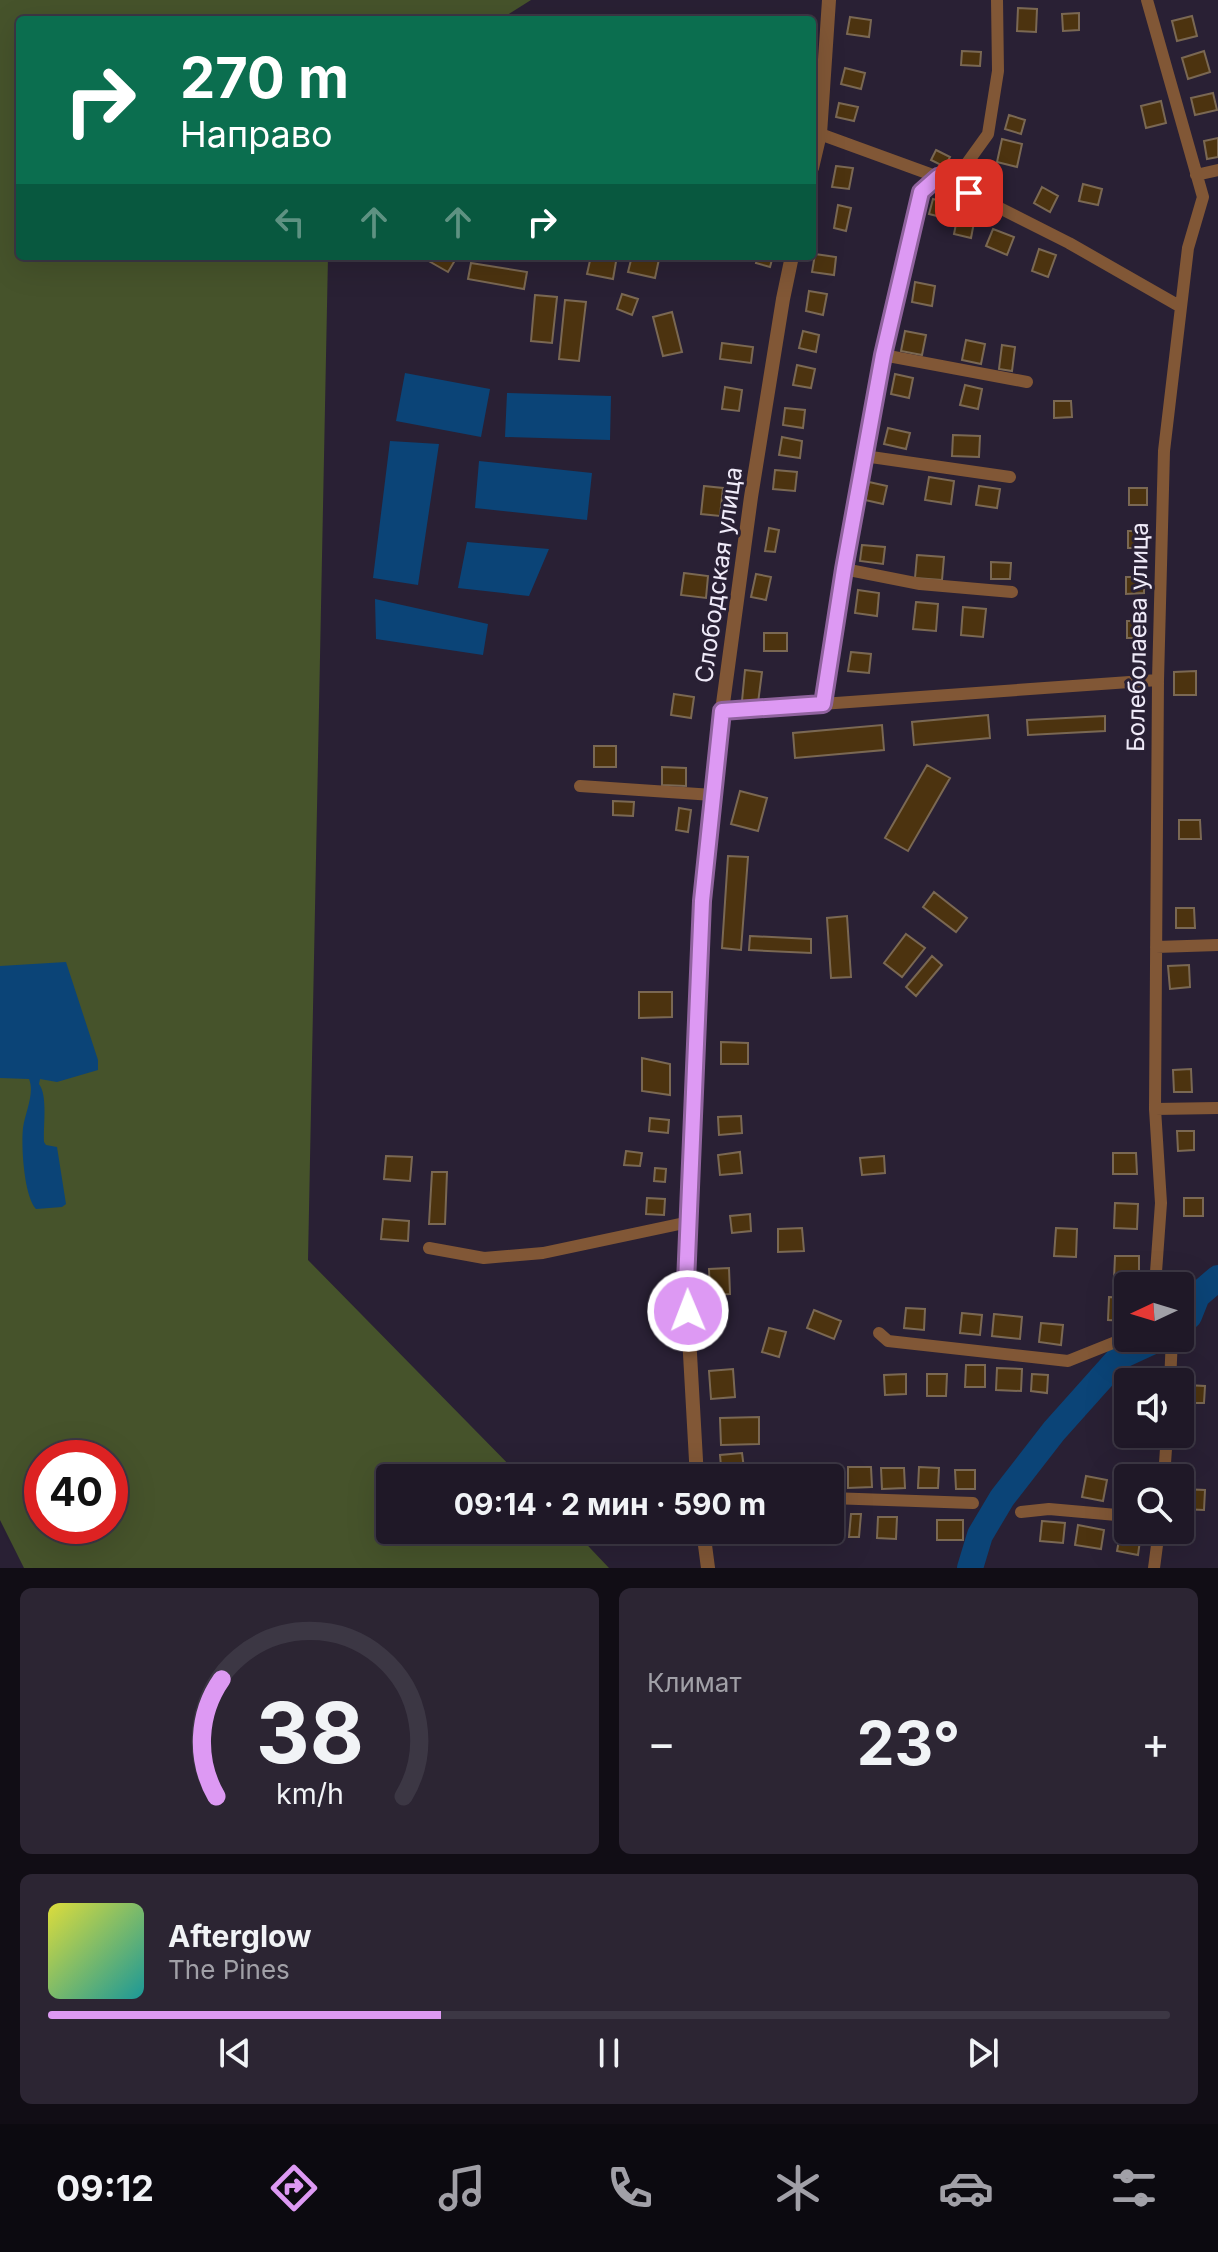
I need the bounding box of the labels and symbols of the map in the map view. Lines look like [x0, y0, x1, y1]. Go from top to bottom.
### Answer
pin [935, 159, 1003, 227]
street label: Слободская улица [689, 465, 748, 685]
street label: Болеболаева улица [1121, 522, 1154, 752]
position arrow [646, 1269, 730, 1353]
north arrow [1114, 1272, 1194, 1352]
speed limit sign: 40 [24, 1440, 128, 1544]

